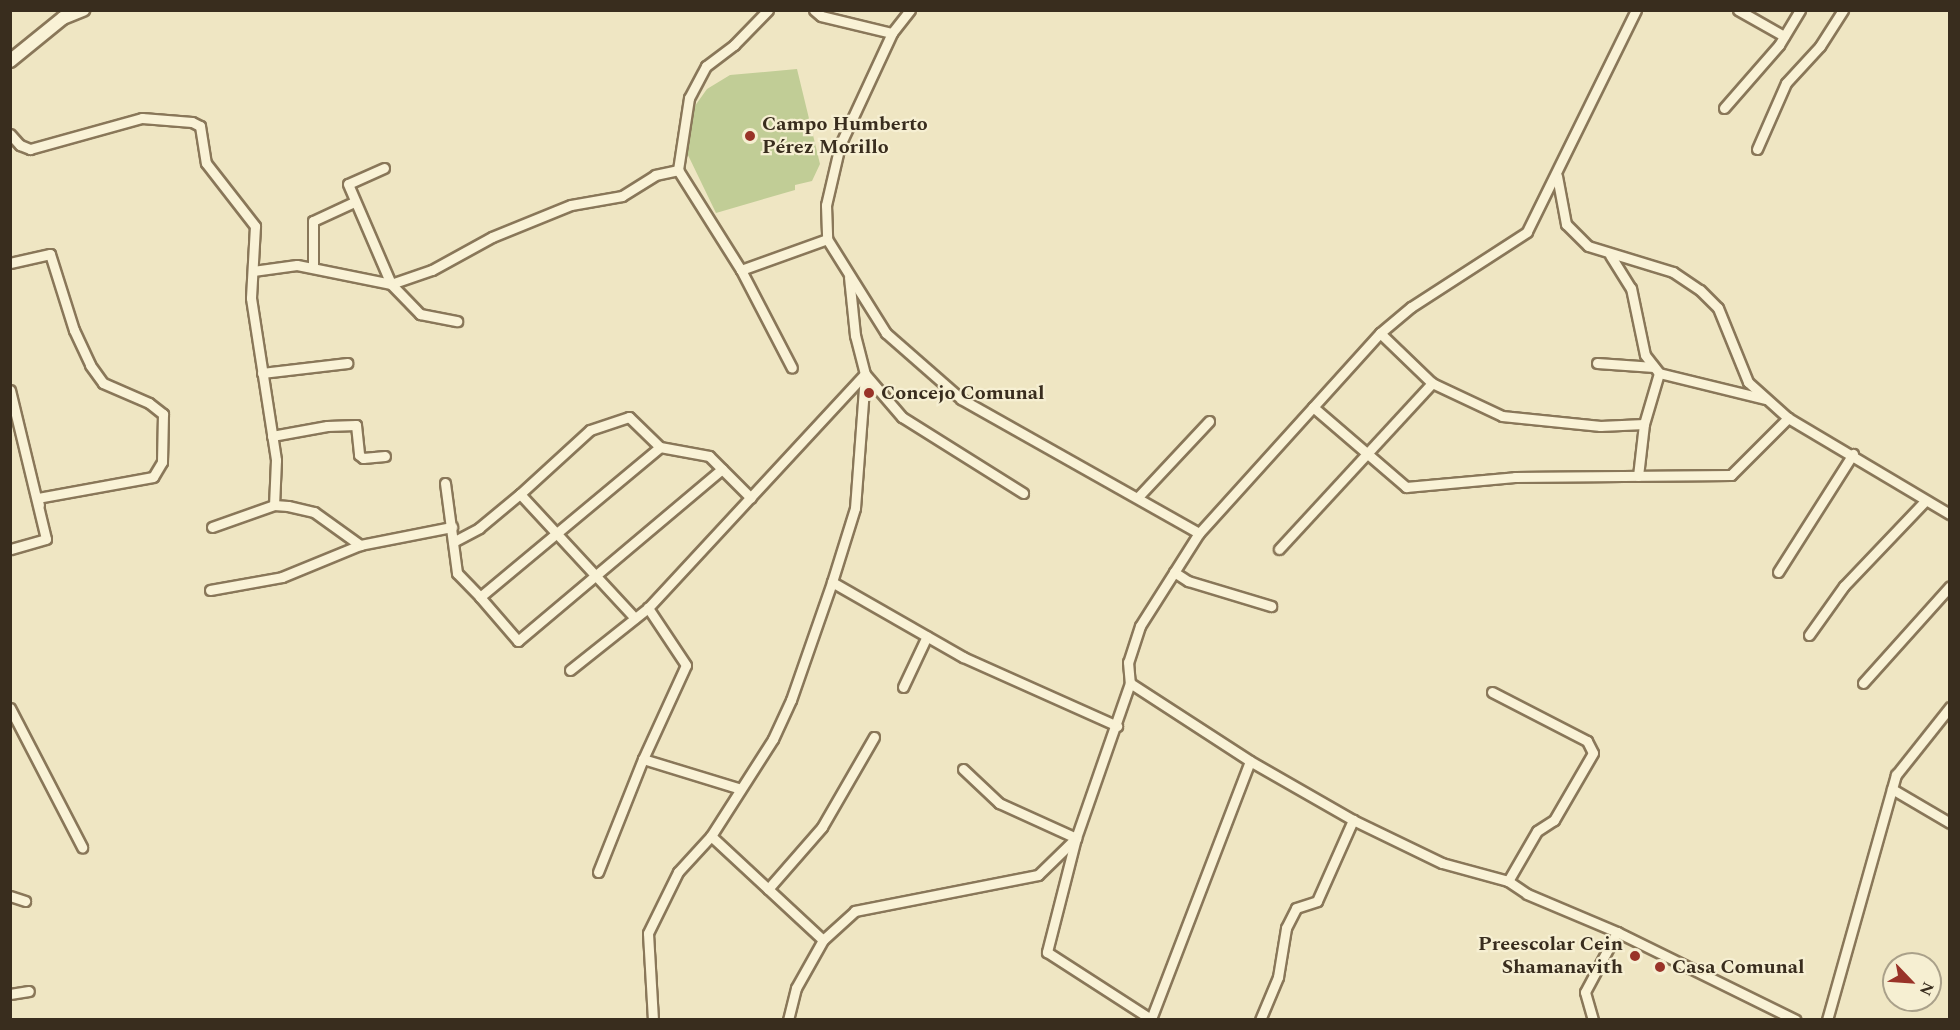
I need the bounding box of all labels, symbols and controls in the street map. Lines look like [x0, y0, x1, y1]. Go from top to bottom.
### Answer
place label: Campo Humberto Pérez Morillo [762, 112, 928, 159]
marker: Campo Humberto Pérez Morillo [743, 129, 757, 143]
place label: Concejo Comunal [881, 381, 1045, 405]
marker: Concejo Comunal [862, 386, 876, 400]
place label: Preescolar Cein Shamanavith [1478, 933, 1623, 980]
marker: Preescolar Cein Shamanavith [1628, 949, 1642, 963]
north arrow [1882, 952, 1942, 1012]
place label: Casa Comunal [1672, 955, 1805, 979]
marker: Casa Comunal [1653, 960, 1667, 974]
text: N [1913, 978, 1940, 1000]

